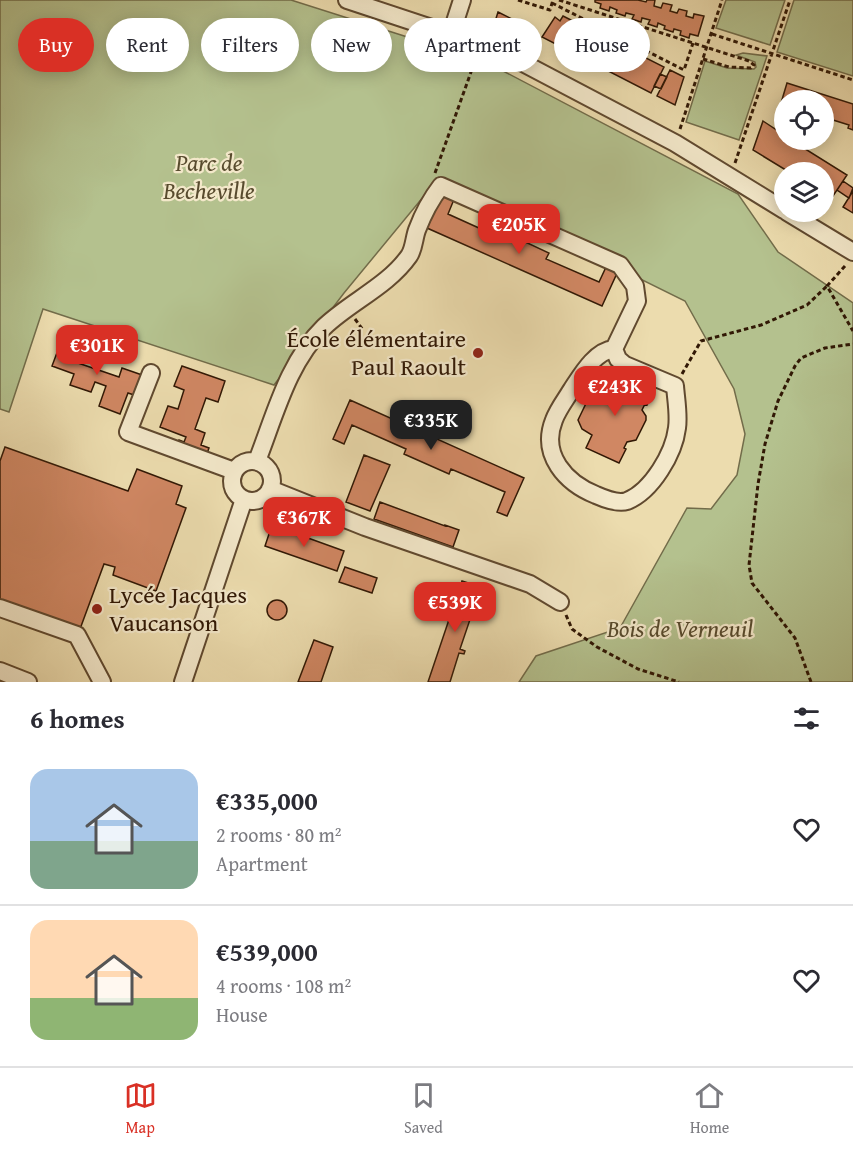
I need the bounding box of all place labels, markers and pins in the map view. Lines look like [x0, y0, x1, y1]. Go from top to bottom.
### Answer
pin: €205K [477, 204, 561, 255]
place label: École élémentaire Paul Raoult [287, 321, 467, 384]
pin: €301K [55, 325, 139, 376]
marker: École élémentaire Paul Raoult [471, 346, 485, 360]
pin: €243K [573, 366, 657, 417]
pin: €335K [389, 400, 473, 451]
pin: €367K [262, 497, 346, 548]
place label: Lycée Jacques Vaucanson [109, 577, 247, 640]
pin: €539K [413, 582, 497, 633]
marker: Lycée Jacques Vaucanson [90, 602, 104, 616]

